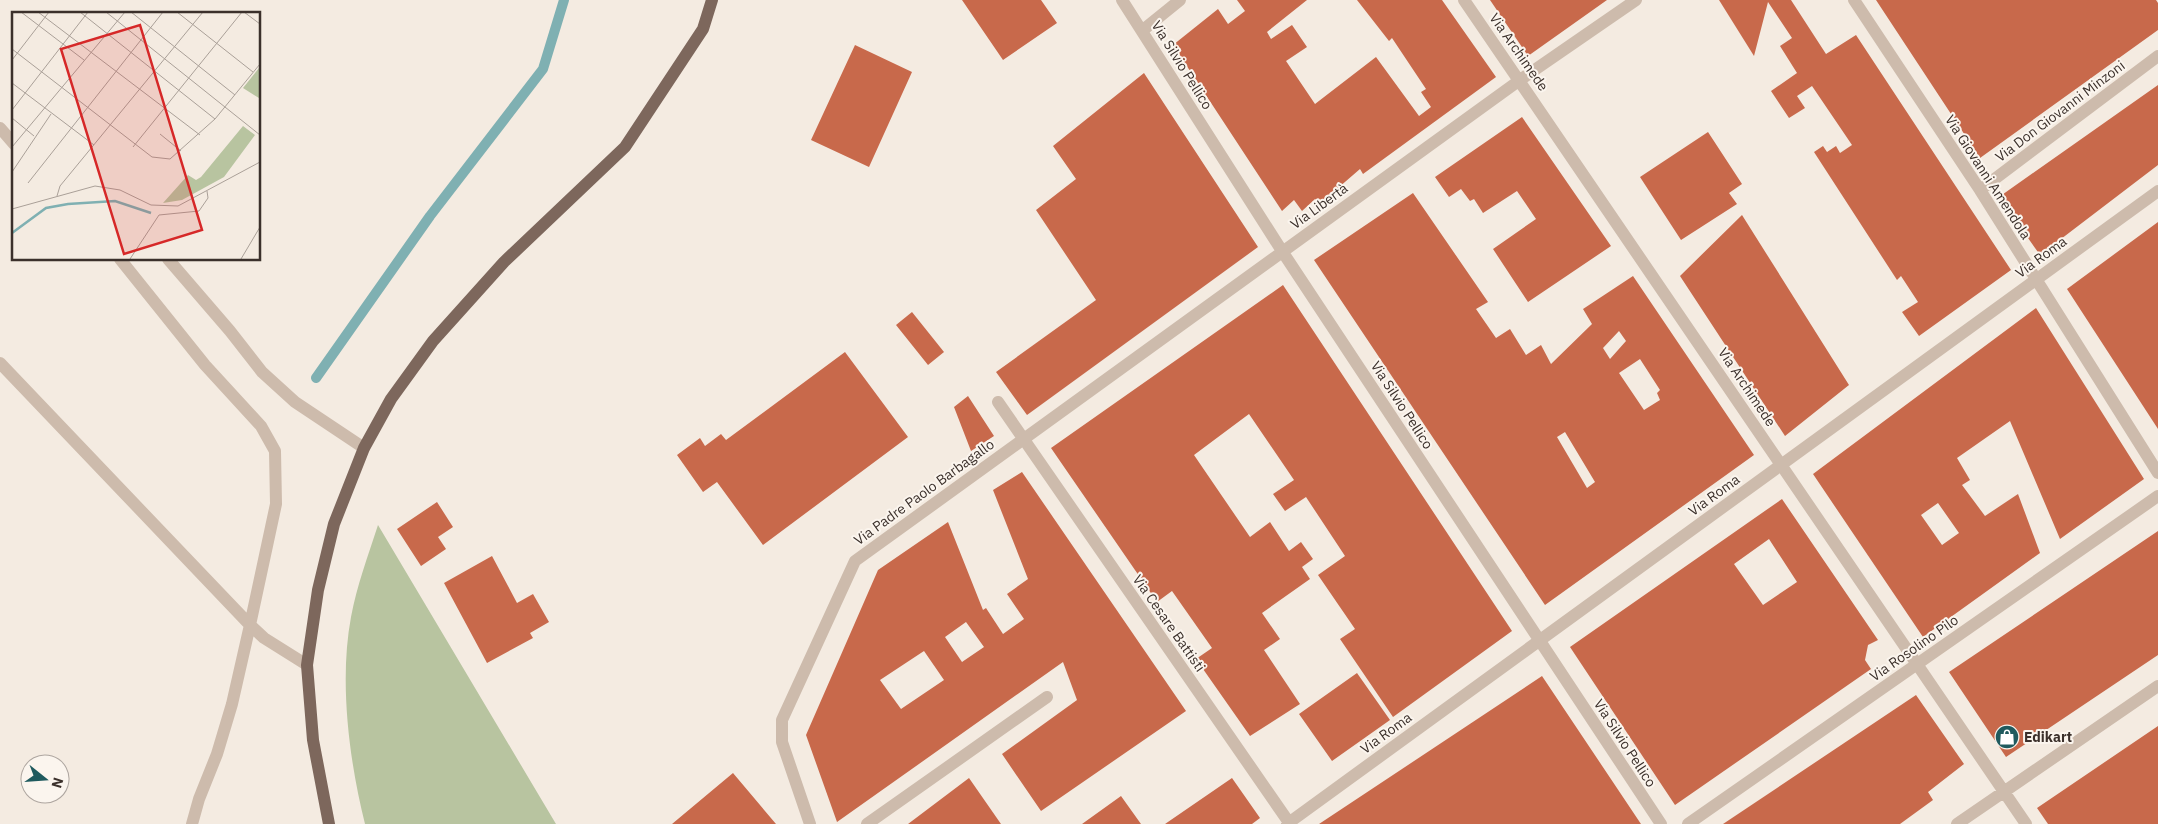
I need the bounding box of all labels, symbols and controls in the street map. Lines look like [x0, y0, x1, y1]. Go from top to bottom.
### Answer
street label: Via Archimede [1486, 10, 1553, 95]
inset map [12, 12, 260, 260]
street label: Via Silvio Pellico [1148, 17, 1217, 113]
street label: Via Don Giovanni Minzoni [1992, 56, 2128, 166]
street label: Via Giovanni Amendola [1941, 111, 2035, 243]
street label: Via Libertà [1287, 179, 1352, 233]
street label: Via Roma [2012, 232, 2071, 282]
street label: Via Archimede [1714, 344, 1780, 430]
street label: Via Silvio Pellico [1367, 358, 1437, 453]
street label: Via Padre Paolo Barbagallo [850, 435, 998, 549]
street label: Via Roma [1685, 470, 1744, 520]
street label: Via Cesare Battisti [1129, 571, 1209, 675]
street label: Via Rosolino Pilo [1866, 611, 1962, 685]
street label: Via Silvio Pellico [1590, 696, 1660, 791]
street label: Via Roma [1357, 708, 1416, 758]
shop icon: Edikart [1994, 724, 2020, 750]
place label: Edikart [2024, 728, 2072, 746]
north arrow [20, 754, 70, 804]
text: N [47, 775, 68, 790]

